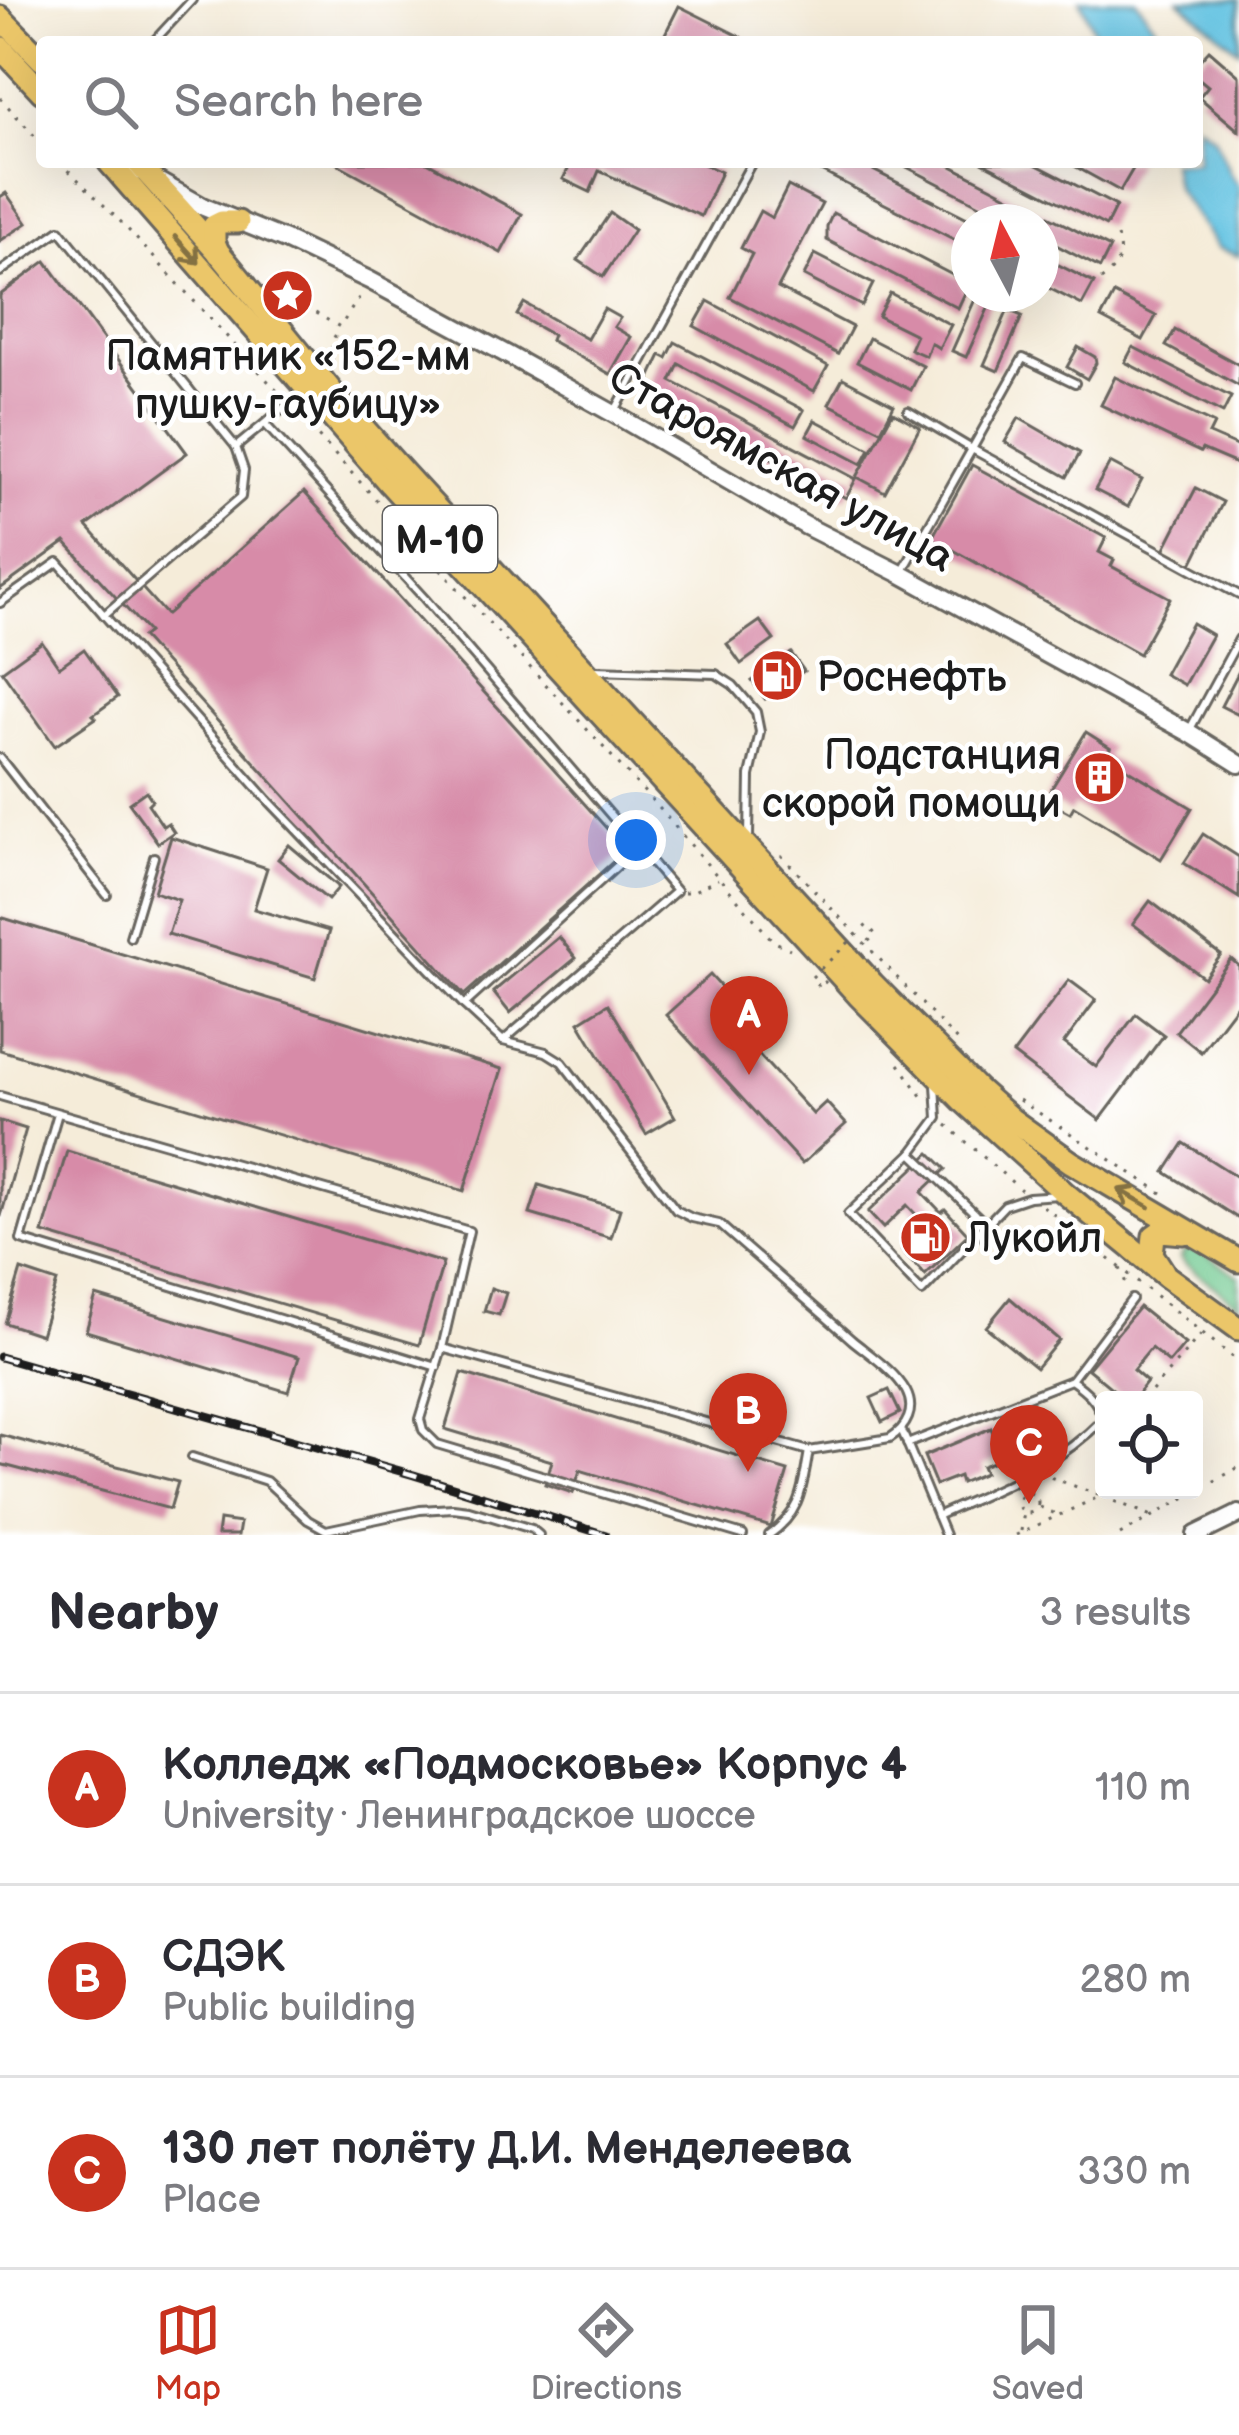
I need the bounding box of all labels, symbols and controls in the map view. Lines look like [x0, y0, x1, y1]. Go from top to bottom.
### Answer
search box [36, 36, 1203, 168]
icon: search [78, 69, 144, 135]
text: Search here [174, 75, 423, 130]
north arrow [951, 204, 1059, 312]
one-way arrow [173, 234, 200, 264]
place icon: Памятник «152-мм пушку-гаубицу» [260, 268, 316, 324]
place label: Памятник «152-мм пушку-гаубицу» [105, 332, 471, 431]
street label: Староямская улица [599, 352, 962, 584]
road number: М-10 [383, 506, 497, 572]
fuel station icon: Роснефть [749, 648, 805, 704]
place label: Роснефть [816, 653, 1007, 704]
place label: Подстанция скорой помощи [762, 731, 1061, 830]
building icon: Подстанция скорой помощи [1072, 750, 1128, 806]
your location [606, 810, 666, 870]
pin: A [710, 976, 788, 1075]
one-way arrow [1117, 1186, 1152, 1210]
fuel station icon: Лукойл [898, 1209, 954, 1265]
place label: Лукойл [964, 1214, 1102, 1265]
pin: B [709, 1373, 787, 1472]
map controls [1095, 1391, 1203, 1499]
button: locate [1095, 1391, 1203, 1499]
pin: C [990, 1405, 1068, 1504]
text: Nearby [48, 1583, 219, 1644]
text: 3 results [1039, 1590, 1191, 1637]
text: Колледж «Подмосковье» Корпус 4 [162, 1738, 907, 1793]
text: A [75, 1765, 99, 1812]
text: 110 m [1095, 1765, 1191, 1812]
text: University · Ленинградское шоссе [162, 1793, 755, 1840]
text: СДЭК [162, 1930, 285, 1985]
text: B [73, 1957, 101, 2004]
text: 280 m [1080, 1957, 1191, 2004]
text: Public building [162, 1985, 416, 2032]
text: 130 лет полёту Д.И. Менделеева [162, 2122, 851, 2177]
text: C [73, 2149, 101, 2196]
text: 330 m [1077, 2149, 1191, 2196]
text: Place [162, 2177, 261, 2224]
tab: Map [155, 2297, 221, 2409]
tab: Directions [530, 2297, 682, 2409]
tab: Saved [992, 2297, 1084, 2409]

